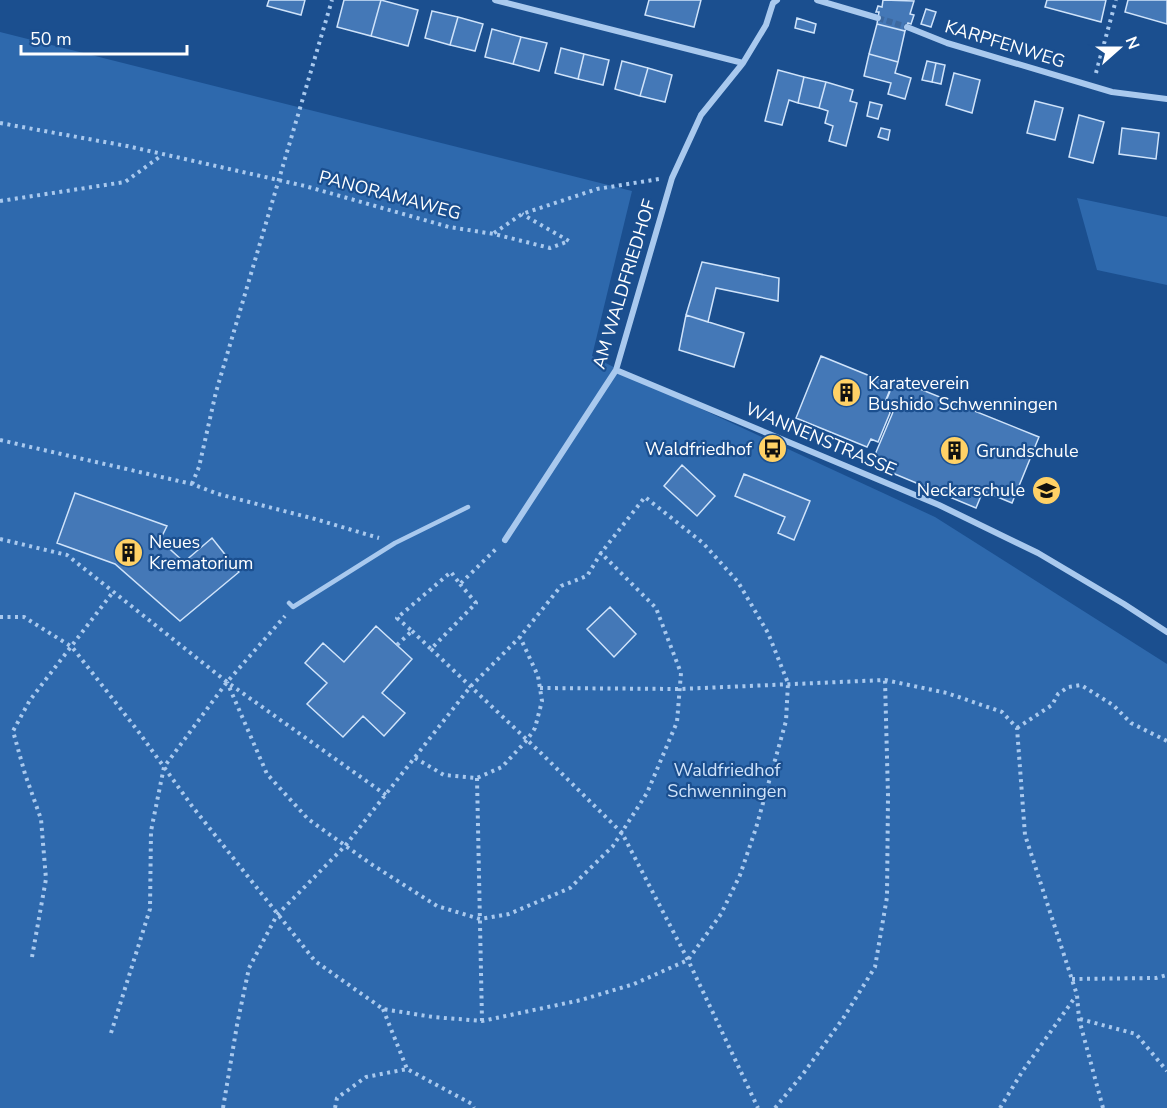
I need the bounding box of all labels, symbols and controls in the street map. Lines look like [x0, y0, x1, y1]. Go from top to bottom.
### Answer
street label: KARPFENWEG [942, 14, 1068, 74]
scale bar [21, 18, 188, 56]
north arrow [1089, 18, 1149, 78]
text: 50 m [30, 27, 72, 51]
text: N [1120, 33, 1144, 53]
street label: PANORAMAWEG [316, 164, 464, 226]
street label: AM WALDFRIEDHOF [587, 196, 661, 372]
place label: Karateverein Bushido Schwenningen [868, 371, 1058, 416]
building icon: Karateverein Bushido Schwenningen [831, 377, 863, 409]
street label: WANNENSTRASSE [742, 396, 900, 482]
bus stop icon: Waldfriedhof [757, 433, 789, 465]
building icon: Grundschule [939, 435, 971, 467]
place label: Waldfriedhof [645, 437, 753, 461]
place label: Grundschule [976, 439, 1078, 463]
school or university icon: Neckarschule [1030, 474, 1062, 506]
place label: Neckarschule [917, 478, 1025, 502]
place label: Neues Krematorium [149, 530, 253, 575]
building icon: Neues Krematorium [112, 536, 144, 568]
park label: Waldfriedhof Schwenningen [667, 758, 787, 803]

